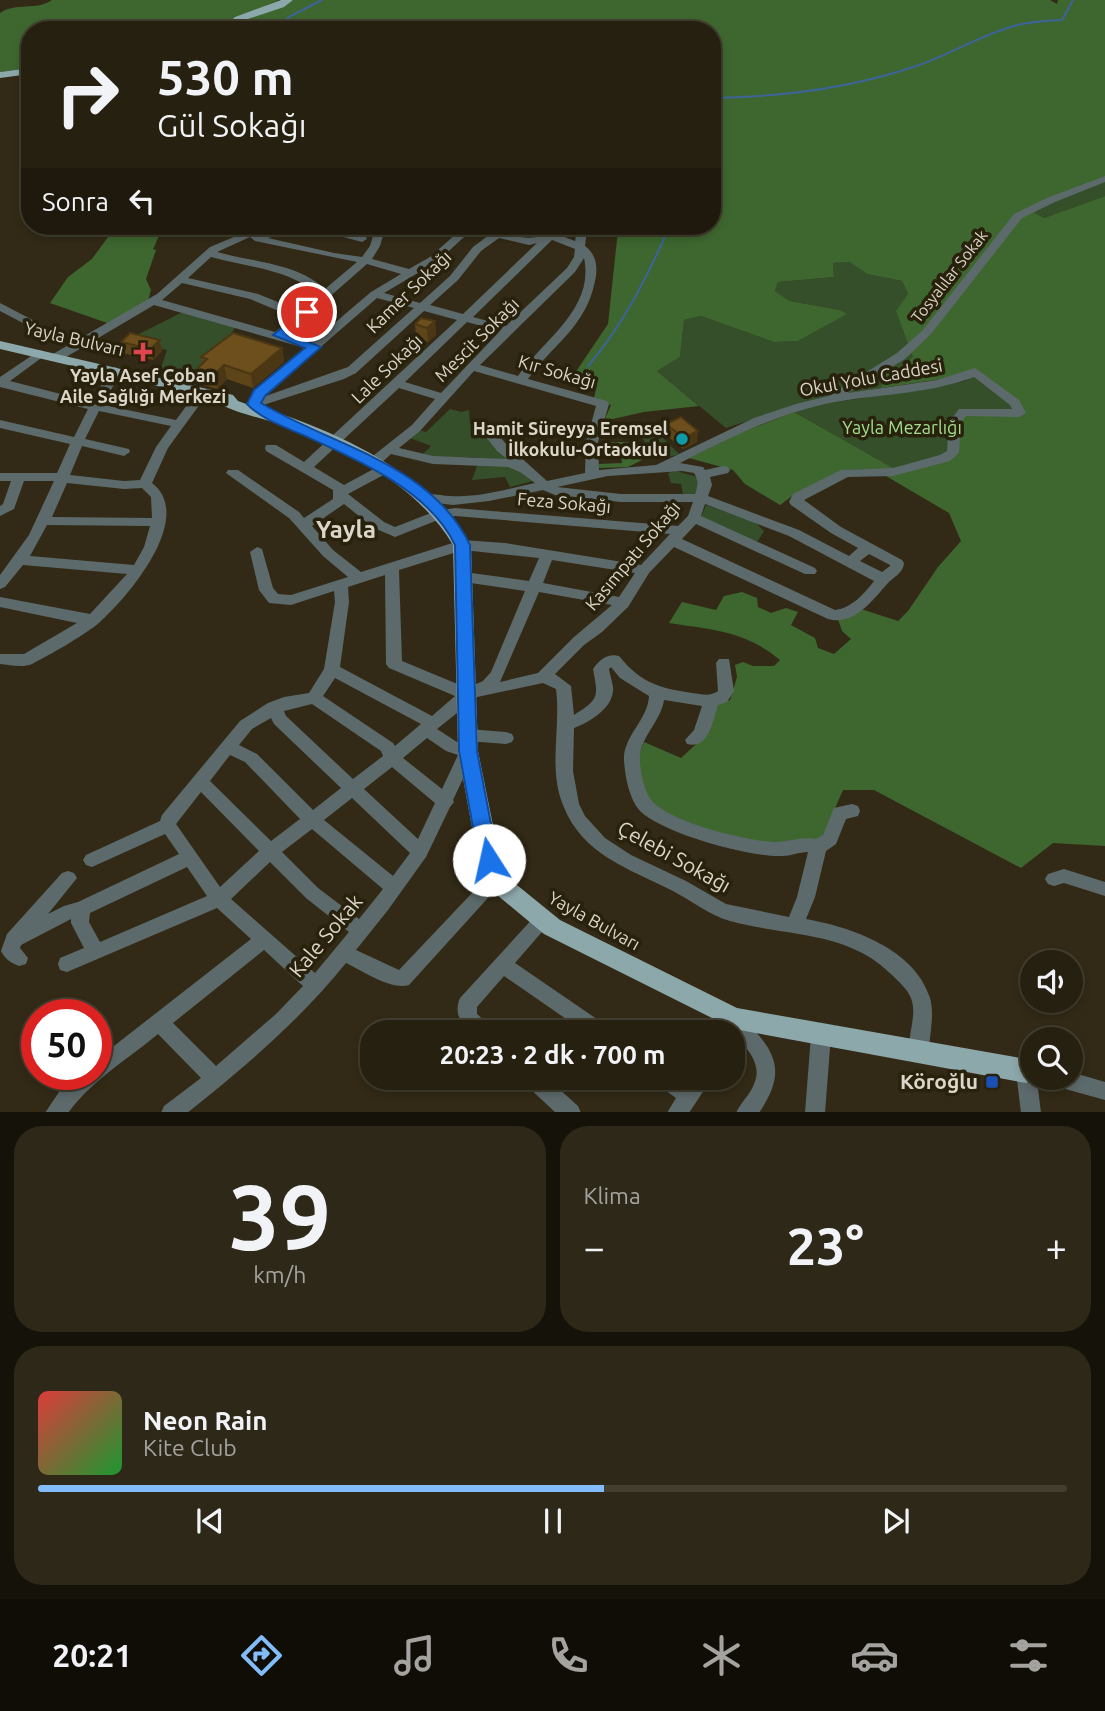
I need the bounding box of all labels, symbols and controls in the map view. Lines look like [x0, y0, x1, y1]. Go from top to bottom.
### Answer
icon: right [42, 49, 133, 140]
text: 530 m [157, 49, 294, 104]
text: Gül Sokağı [157, 107, 306, 143]
icon: left [123, 182, 161, 220]
text: Sonra [42, 187, 109, 216]
street label: Tosyalılar Sokak [907, 226, 991, 326]
street label: Kamer Sokağı [362, 246, 455, 337]
pin [277, 282, 337, 342]
icon: arrive [288, 293, 326, 331]
street label: Mescit Sokağı [430, 293, 522, 385]
street label: Yayla Bulvarı [23, 317, 126, 359]
street label: Lale Sokağı [347, 330, 426, 407]
marker: Yayla Asef Çoban Aile Sağlığı Merkezi [133, 342, 153, 362]
street label: Kır Sokağı [516, 350, 598, 392]
street label: Okul Yolu Caddesi [798, 355, 944, 399]
place label: Yayla Asef Çoban Aile Sağlığı Merkezi [60, 365, 226, 406]
park label: Yayla Mezarlığı [842, 417, 962, 437]
place label: Hamit Süreyya Eremsel İlkokulu-Ortaokulu [473, 418, 669, 459]
marker: Hamit Süreyya Eremsel İlkokulu-Ortaokulu [674, 431, 690, 447]
street label: Feza Sokağı [516, 488, 612, 516]
street label: Kasımpatı Sokağı [581, 497, 684, 614]
district label: Yayla [316, 516, 376, 543]
street label: Çelebi Sokağı [614, 815, 735, 897]
position arrow [452, 823, 526, 897]
street label: Yayla Bulvarı [545, 887, 644, 953]
street label: Kale Sokak [284, 889, 367, 982]
map controls [1020, 950, 1083, 1090]
button: sound [1020, 950, 1083, 1013]
speed limit sign: 50 [21, 999, 112, 1090]
button: search [1020, 1027, 1083, 1090]
text: 20:23 · 2 dk · 700 m [439, 1040, 666, 1069]
place label: Köroğlu [900, 1069, 978, 1093]
marker: Köroğlu [984, 1074, 1000, 1090]
text: 39 [228, 1165, 331, 1267]
text: Klima [584, 1183, 641, 1208]
text: 23° [787, 1217, 864, 1275]
text: − [584, 1226, 605, 1268]
text: + [1046, 1226, 1067, 1268]
text: km/h [253, 1262, 306, 1287]
text: Neon Rain [143, 1406, 268, 1435]
text: Kite Club [143, 1435, 237, 1460]
icon: previous [191, 1502, 229, 1540]
icon: pause [534, 1502, 572, 1540]
icon: next [877, 1502, 915, 1540]
icon: directions [237, 1631, 286, 1680]
icon: music [390, 1631, 439, 1680]
icon: phone [544, 1631, 593, 1680]
icon: climate [697, 1631, 746, 1680]
icon: car [850, 1631, 899, 1680]
icon: filters [1004, 1631, 1053, 1680]
text: 20:21 [52, 1637, 132, 1673]

